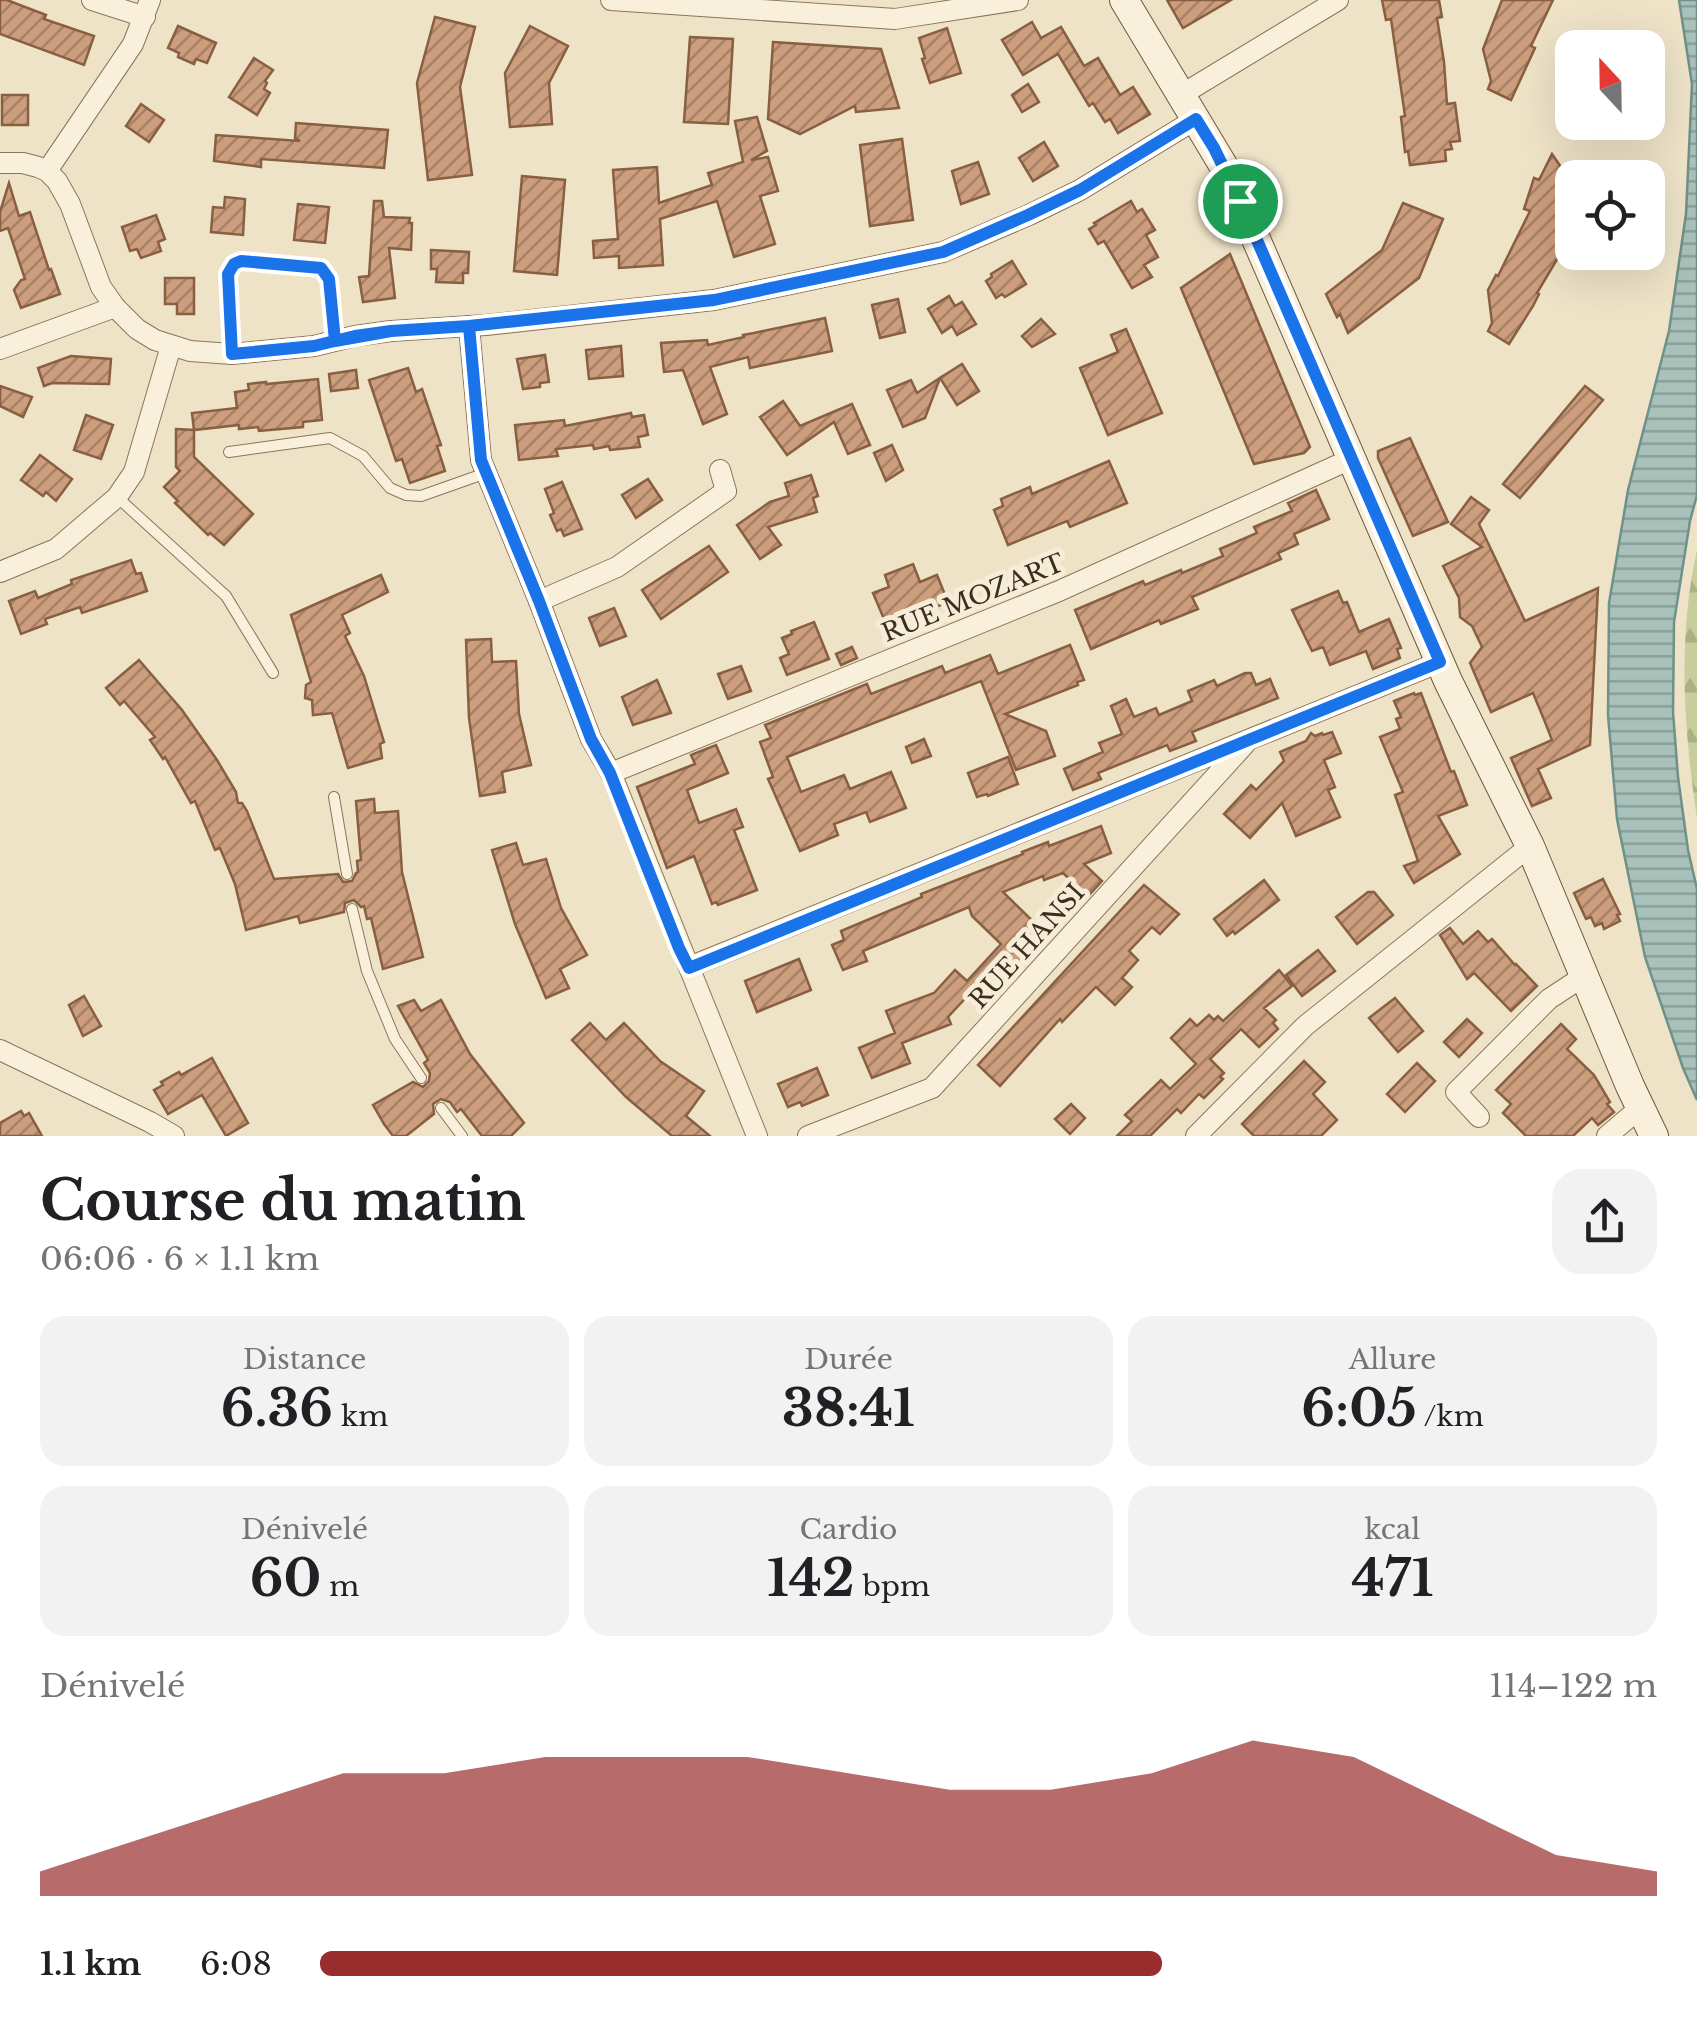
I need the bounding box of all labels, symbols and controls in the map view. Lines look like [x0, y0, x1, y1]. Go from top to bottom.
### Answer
north arrow [1555, 30, 1665, 140]
map controls [1555, 30, 1665, 270]
pin [1198, 159, 1283, 244]
button: locate [1555, 160, 1665, 270]
icon: arrive [1213, 174, 1268, 229]
street label: RUE MOZART [877, 547, 1069, 649]
street label: RUE HANSI [963, 877, 1091, 1015]
text: Course du matin [40, 1167, 525, 1235]
button: share [1552, 1169, 1657, 1274]
text: 06:06 · 6 × 1.1 km [40, 1239, 319, 1279]
text: Distance [243, 1342, 366, 1377]
text: Durée [804, 1342, 893, 1377]
text: Allure [1349, 1342, 1436, 1377]
text: 6.36 [221, 1377, 333, 1440]
text: 38:41 [782, 1377, 915, 1440]
text: 6:05 [1301, 1377, 1417, 1440]
text: km [333, 1399, 388, 1434]
text: /km [1417, 1399, 1484, 1434]
text: Dénivelé [241, 1512, 368, 1547]
text: Cardio [800, 1512, 897, 1547]
text: kcal [1365, 1512, 1420, 1547]
text: 60 [250, 1547, 321, 1610]
text: 142 [767, 1547, 855, 1610]
text: 471 [1352, 1547, 1433, 1610]
text: m [321, 1569, 359, 1604]
text: bpm [855, 1569, 930, 1604]
text: Dénivelé [40, 1666, 185, 1706]
text: 114–122 m [1489, 1666, 1657, 1706]
text: 1.1 km [40, 1944, 141, 1984]
text: 6:08 [200, 1944, 272, 1984]

